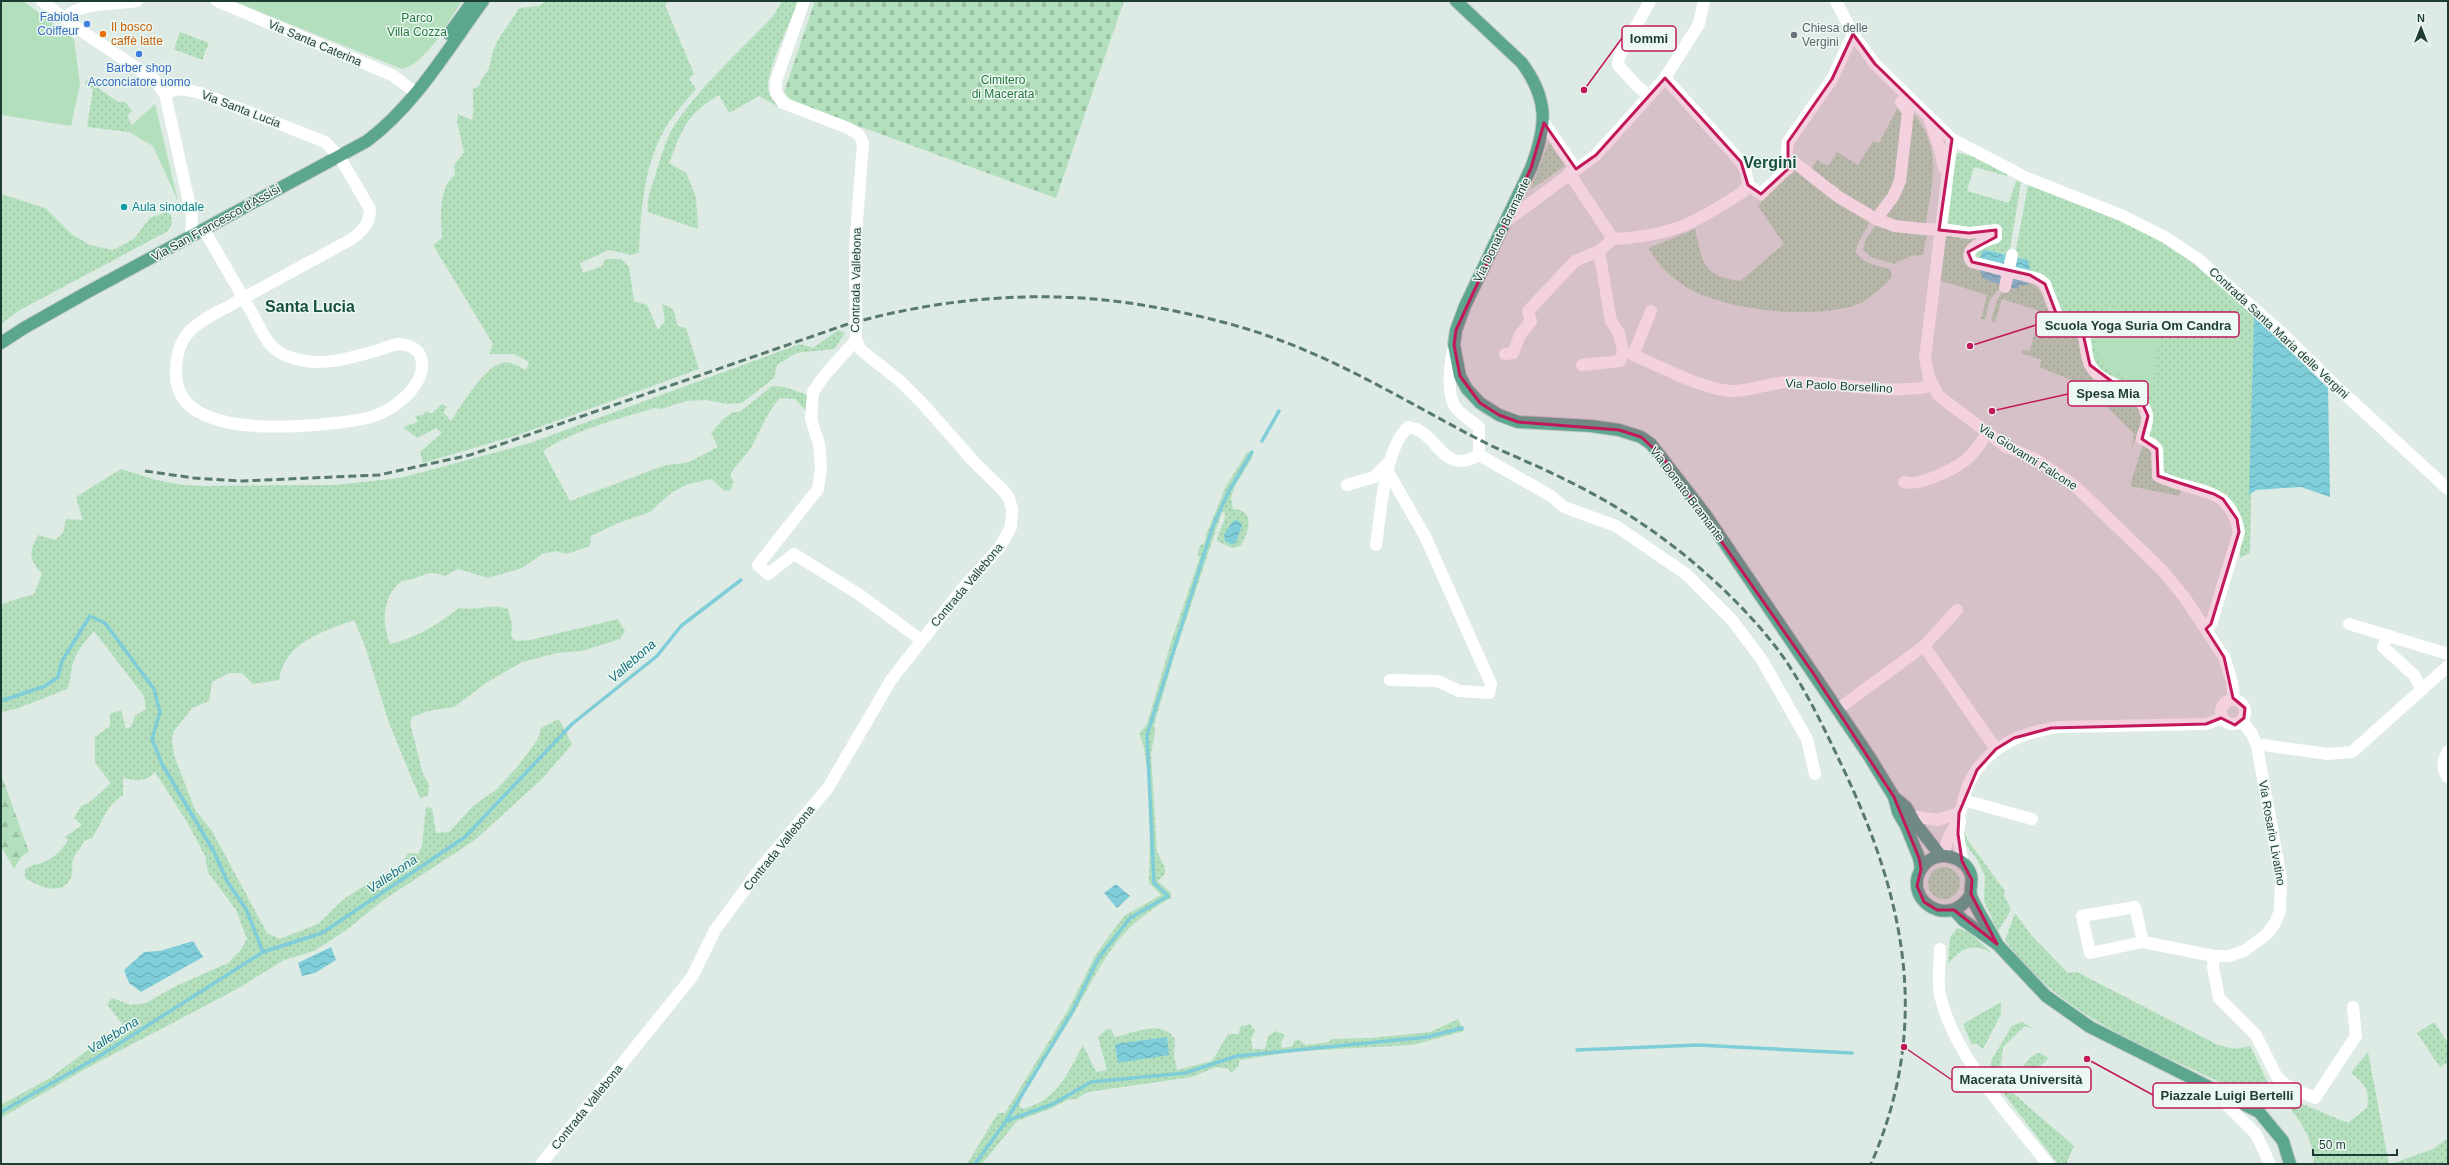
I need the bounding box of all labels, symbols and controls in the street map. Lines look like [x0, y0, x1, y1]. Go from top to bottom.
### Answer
north arrow [2401, 8, 2441, 48]
place label: Fabiola Coiffeur [37, 10, 79, 38]
park label: Parco Villa Cozza [387, 11, 447, 39]
text: N [2417, 12, 2425, 24]
street label: Via Santa Caterina [266, 17, 364, 69]
marker: Fabiola Coiffeur [82, 19, 92, 29]
place label: Il bosco caffè latte [111, 20, 163, 48]
place label: Chiesa delle Vergini [1802, 21, 1868, 49]
callout: Iommi [1622, 26, 1676, 51]
marker: Il bosco caffè latte [98, 29, 108, 39]
marker: Chiesa delle Vergini [1789, 30, 1799, 40]
text: Iommi [1630, 31, 1668, 46]
marker: Barber shop Acconciatore uomo [134, 49, 144, 59]
place label: Barber shop Acconciatore uomo [88, 61, 191, 89]
park label: Cimitero di Macerata [972, 73, 1035, 101]
street label: Via Santa Lucia [199, 87, 283, 131]
district label: Vergini [1743, 154, 1797, 171]
street label: Via Donato Bramante [1471, 175, 1534, 285]
street label: Via San Francesco d'Assisi [149, 182, 283, 264]
place label: Aula sinodale [132, 200, 204, 214]
marker: Aula sinodale [119, 202, 129, 212]
street label: Contrada Vallebona [848, 227, 864, 333]
street label: Contrada Santa Maria delle Vergini [2206, 264, 2352, 402]
district label: Santa Lucia [265, 298, 355, 315]
callout: Scuola Yoga Suria Om Candra [2036, 312, 2239, 337]
text: Scuola Yoga Suria Om Candra [2045, 318, 2232, 333]
street label: Via Paolo Borsellino [1785, 376, 1893, 396]
callout: Spesa Mia [2068, 381, 2148, 406]
text: Spesa Mia [2076, 386, 2141, 401]
street label: Via Giovanni Falcone [1976, 421, 2080, 493]
street label: Via Donato Bramante [1647, 444, 1727, 544]
street label: Contrada Vallebona [928, 540, 1006, 630]
water label: Vallebona [605, 637, 659, 685]
street label: Via Rosario Livatino [2256, 779, 2288, 887]
street label: Contrada Vallebona [740, 802, 818, 893]
water label: Vallebona [364, 852, 420, 896]
water label: Vallebona [85, 1013, 141, 1057]
street label: Contrada Vallebona [548, 1061, 626, 1152]
callout: Macerata Università [1952, 1067, 2091, 1092]
text: Macerata Università [1960, 1072, 2083, 1087]
callout: Piazzale Luigi Bertelli [2153, 1083, 2301, 1108]
text: Piazzale Luigi Bertelli [2161, 1088, 2293, 1103]
scale bar [2313, 1131, 2397, 1157]
text: 50 m [2319, 1138, 2346, 1152]

